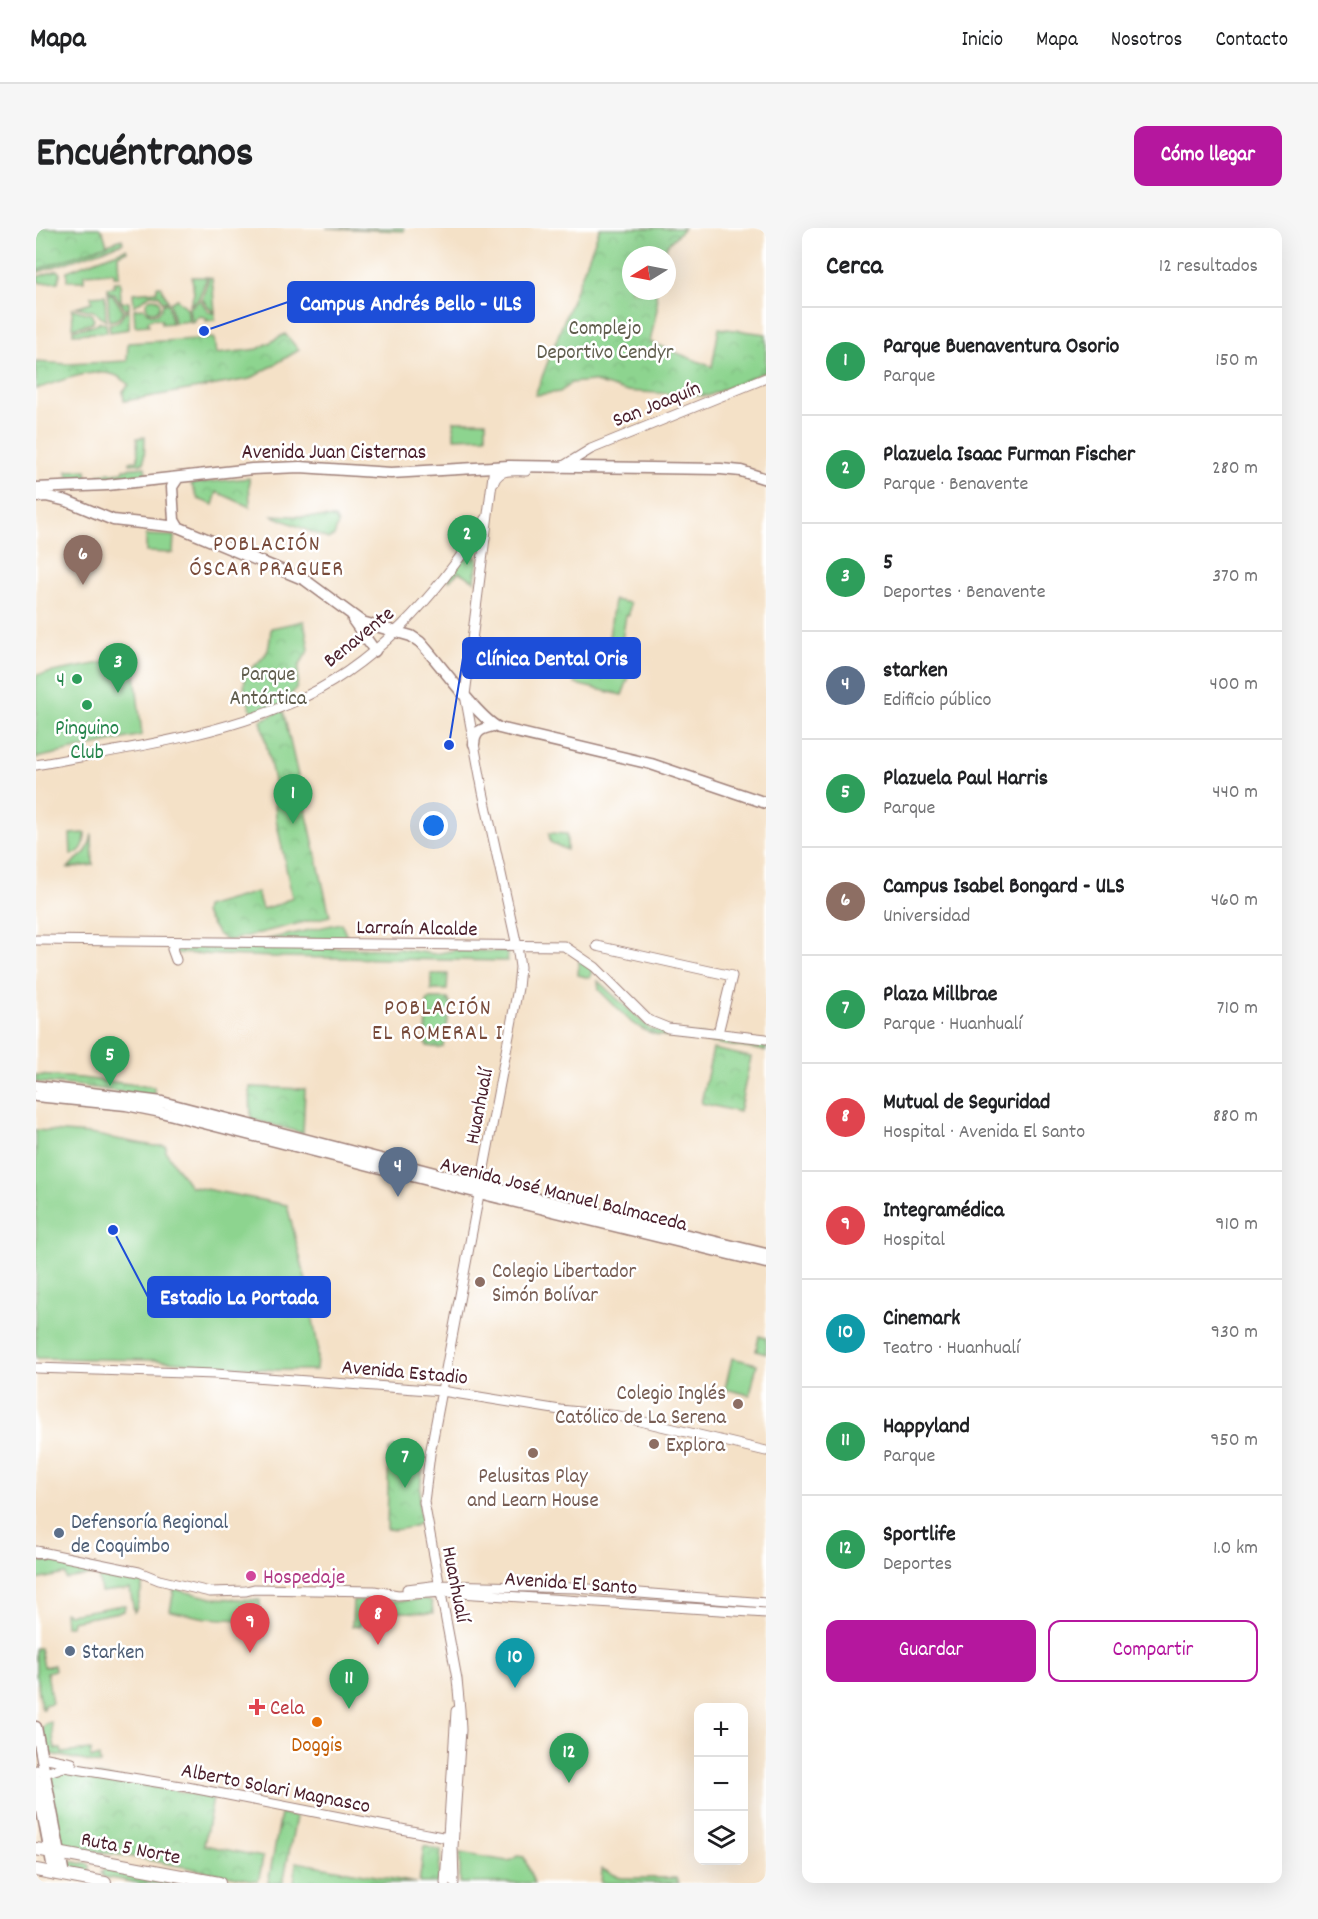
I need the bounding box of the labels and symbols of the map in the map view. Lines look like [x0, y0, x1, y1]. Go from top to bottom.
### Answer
north arrow [622, 246, 676, 300]
callout: Campus Andrés Bello - ULS [288, 282, 534, 322]
text: Campus Andrés Bello - ULS [300, 290, 522, 321]
park label: Complejo Deportivo Cendyr [537, 315, 674, 369]
street label: San Joaquín [609, 375, 706, 437]
street label: Avenida Juan Cisternas [242, 439, 426, 469]
pin: 2 [448, 516, 486, 565]
district label: POBLACIÓN ÓSCAR PRAGUER [190, 530, 344, 586]
pin: 6 [64, 536, 102, 585]
street label: Benavente [318, 600, 402, 676]
callout: Clínica Dental Oris [463, 638, 640, 678]
pin: 3 [98, 644, 137, 693]
text: Clínica Dental Oris [476, 645, 628, 676]
park label: Parque Antártica [229, 661, 308, 715]
place label: 4 [56, 667, 65, 697]
marker: 4 [70, 672, 84, 686]
marker: Pinguino Club [80, 698, 94, 712]
place label: Pinguino Club [55, 715, 119, 769]
pin: 1 [274, 774, 312, 824]
your location [419, 811, 448, 840]
street label: Larraín Alcalde [356, 914, 478, 946]
district label: POBLACIÓN EL ROMERAL I [372, 994, 504, 1050]
pin: 5 [90, 1036, 130, 1086]
street label: Huanhualí [459, 1064, 503, 1147]
pin: 4 [378, 1148, 418, 1197]
street label: Avenida José Manuel Balmaceda [437, 1151, 691, 1241]
place label: Colegio Libertador Simón Bolívar [492, 1258, 636, 1312]
marker: Colegio Libertador Simón Bolívar [473, 1275, 487, 1289]
callout: Estadio La Portada [148, 1277, 330, 1317]
text: Estadio La Portada [160, 1284, 319, 1315]
street label: Avenida Estadio [340, 1354, 469, 1394]
place label: Colegio Inglés Católico de La Serena [555, 1380, 727, 1434]
marker: Colegio Inglés Católico de La Serena [731, 1397, 745, 1411]
place label: Explora [666, 1432, 726, 1462]
marker: Explora [647, 1437, 661, 1451]
pin: 7 [386, 1438, 424, 1488]
marker: Pelusitas Play and Learn House [526, 1446, 540, 1460]
place label: Pelusitas Play and Learn House [467, 1463, 599, 1517]
place label: Defensoría Regional de Coquimbo [71, 1509, 228, 1563]
marker: Defensoría Regional de Coquimbo [52, 1526, 66, 1540]
street label: Huanhualí [432, 1544, 477, 1627]
place label: Hospedaje [263, 1564, 345, 1594]
street label: Avenida El Santo [504, 1565, 638, 1605]
marker: Hospedaje [244, 1569, 258, 1583]
pin: 8 [358, 1596, 398, 1645]
pin: 9 [230, 1604, 270, 1653]
pin: 10 [496, 1638, 534, 1688]
place label: Starken [82, 1639, 144, 1669]
marker: Starken [63, 1644, 77, 1658]
pin: 11 [330, 1660, 368, 1709]
place label: Cela [270, 1695, 306, 1725]
marker: Cela [248, 1698, 266, 1716]
marker: Doggis [310, 1715, 324, 1729]
place label: Doggis [291, 1732, 343, 1762]
pin: 12 [550, 1734, 588, 1783]
street label: Alberto Solari Magnasco [178, 1757, 372, 1823]
street label: Ruta 5 Norte [78, 1826, 183, 1874]

